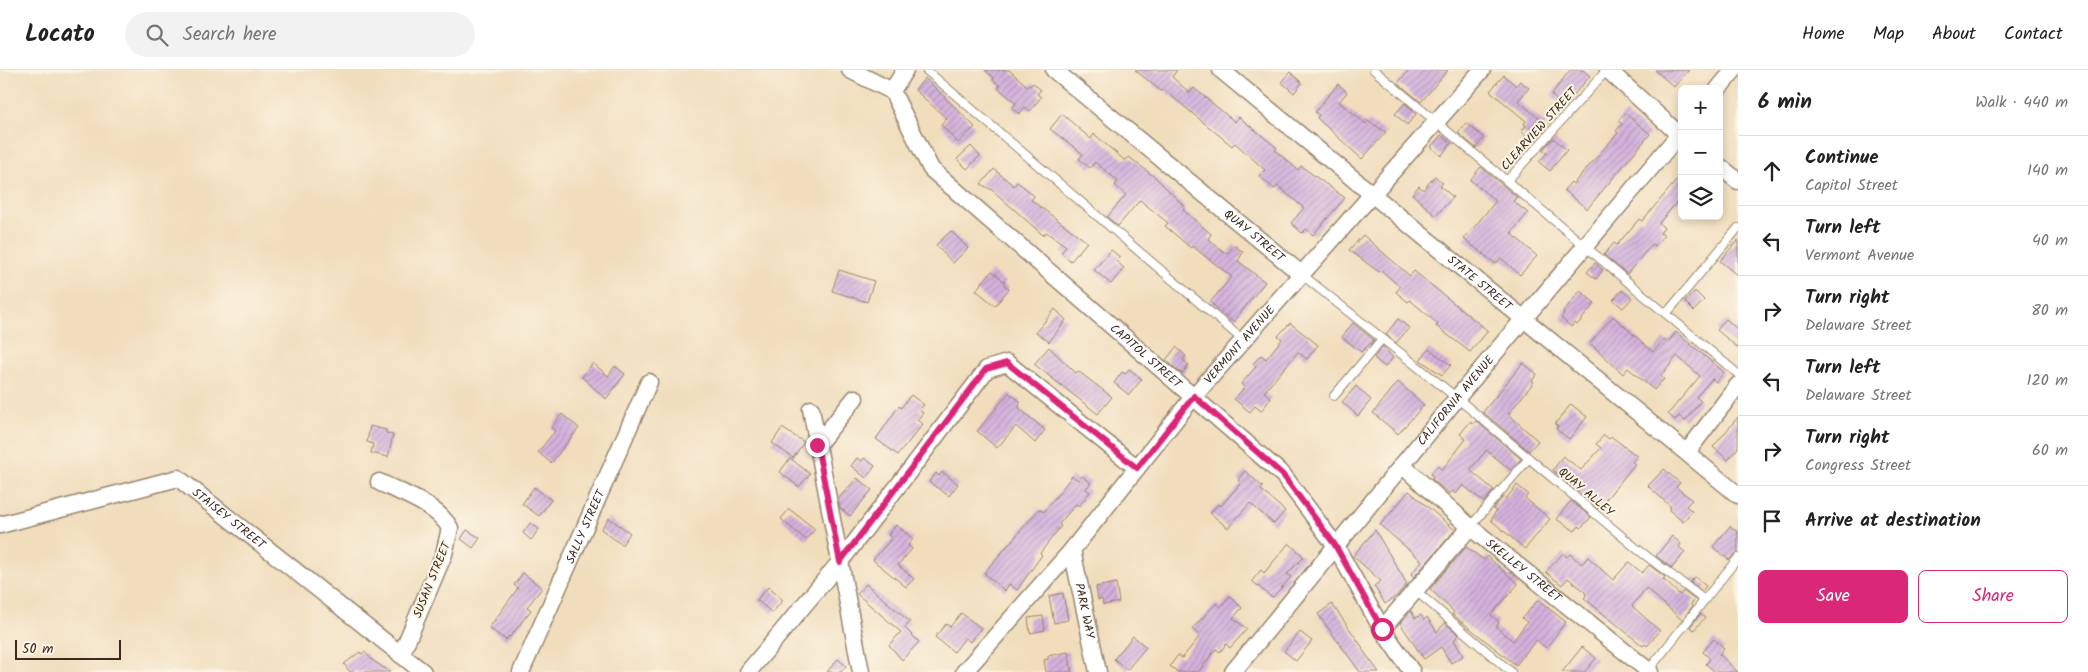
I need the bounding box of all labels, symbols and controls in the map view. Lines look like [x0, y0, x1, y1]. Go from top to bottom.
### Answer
search box [125, 12, 475, 57]
text: Locato [25, 15, 95, 54]
text: Search here [183, 20, 276, 50]
text: Home [1802, 20, 1845, 49]
text: Map [1873, 20, 1904, 49]
text: About [1932, 20, 1976, 49]
text: Contact [2004, 20, 2063, 49]
icon: search [143, 21, 171, 49]
street label: CLEARVIEW STREET [1496, 82, 1583, 175]
map controls [1678, 85, 1723, 220]
button: + [1678, 85, 1723, 130]
text: 6 min [1758, 86, 1812, 119]
text: Walk · 440 m [1975, 90, 2068, 115]
button: − [1678, 130, 1723, 175]
text: Continue [1805, 143, 1878, 173]
icon: ahead [1758, 157, 1786, 185]
text: 140 m [2027, 158, 2068, 183]
text: Capitol Street [1805, 173, 1898, 198]
button: layers [1678, 175, 1723, 220]
street label: QUAY STREET [1220, 205, 1290, 268]
text: Turn left [1805, 213, 1880, 243]
icon: left [1758, 227, 1786, 255]
text: 40 m [2032, 228, 2068, 253]
text: Vermont Avenue [1805, 243, 1914, 268]
street label: STATE STREET [1443, 250, 1517, 316]
text: Turn right [1805, 283, 1890, 313]
icon: right [1758, 297, 1786, 325]
text: 80 m [2031, 298, 2068, 323]
street label: VERMONT AVENUE [1199, 300, 1280, 388]
text: Delaware Street [1805, 313, 1912, 338]
street label: CAPITOL STREET [1106, 319, 1187, 394]
street label: CALIFORNIA AVENUE [1412, 350, 1499, 450]
text: Turn left [1805, 353, 1880, 383]
icon: left [1758, 367, 1786, 395]
text: 120 m [2027, 368, 2068, 393]
text: Delaware Street [1805, 383, 1912, 408]
text: Turn right [1805, 423, 1890, 453]
route end [806, 434, 829, 457]
icon: right [1758, 437, 1786, 465]
text: 60 m [2032, 438, 2068, 463]
text: Congress Street [1805, 453, 1911, 478]
street label: QUAY ALLEY [1554, 463, 1619, 522]
street label: STAISEY STREET [188, 483, 271, 554]
street label: SALLY STREET [561, 485, 610, 566]
text: Arrive at destination [1805, 506, 1981, 536]
icon: arrive [1758, 507, 1786, 535]
street label: SKELLEY STREET [1482, 534, 1567, 608]
street label: SUSAN STREET [408, 538, 456, 621]
button: Save [1758, 570, 1908, 623]
button: Share [1918, 570, 2068, 623]
street label: PARK WAY [1070, 581, 1100, 641]
route start [1371, 618, 1394, 641]
scale bar [15, 637, 121, 660]
text: 50 m [22, 638, 53, 660]

